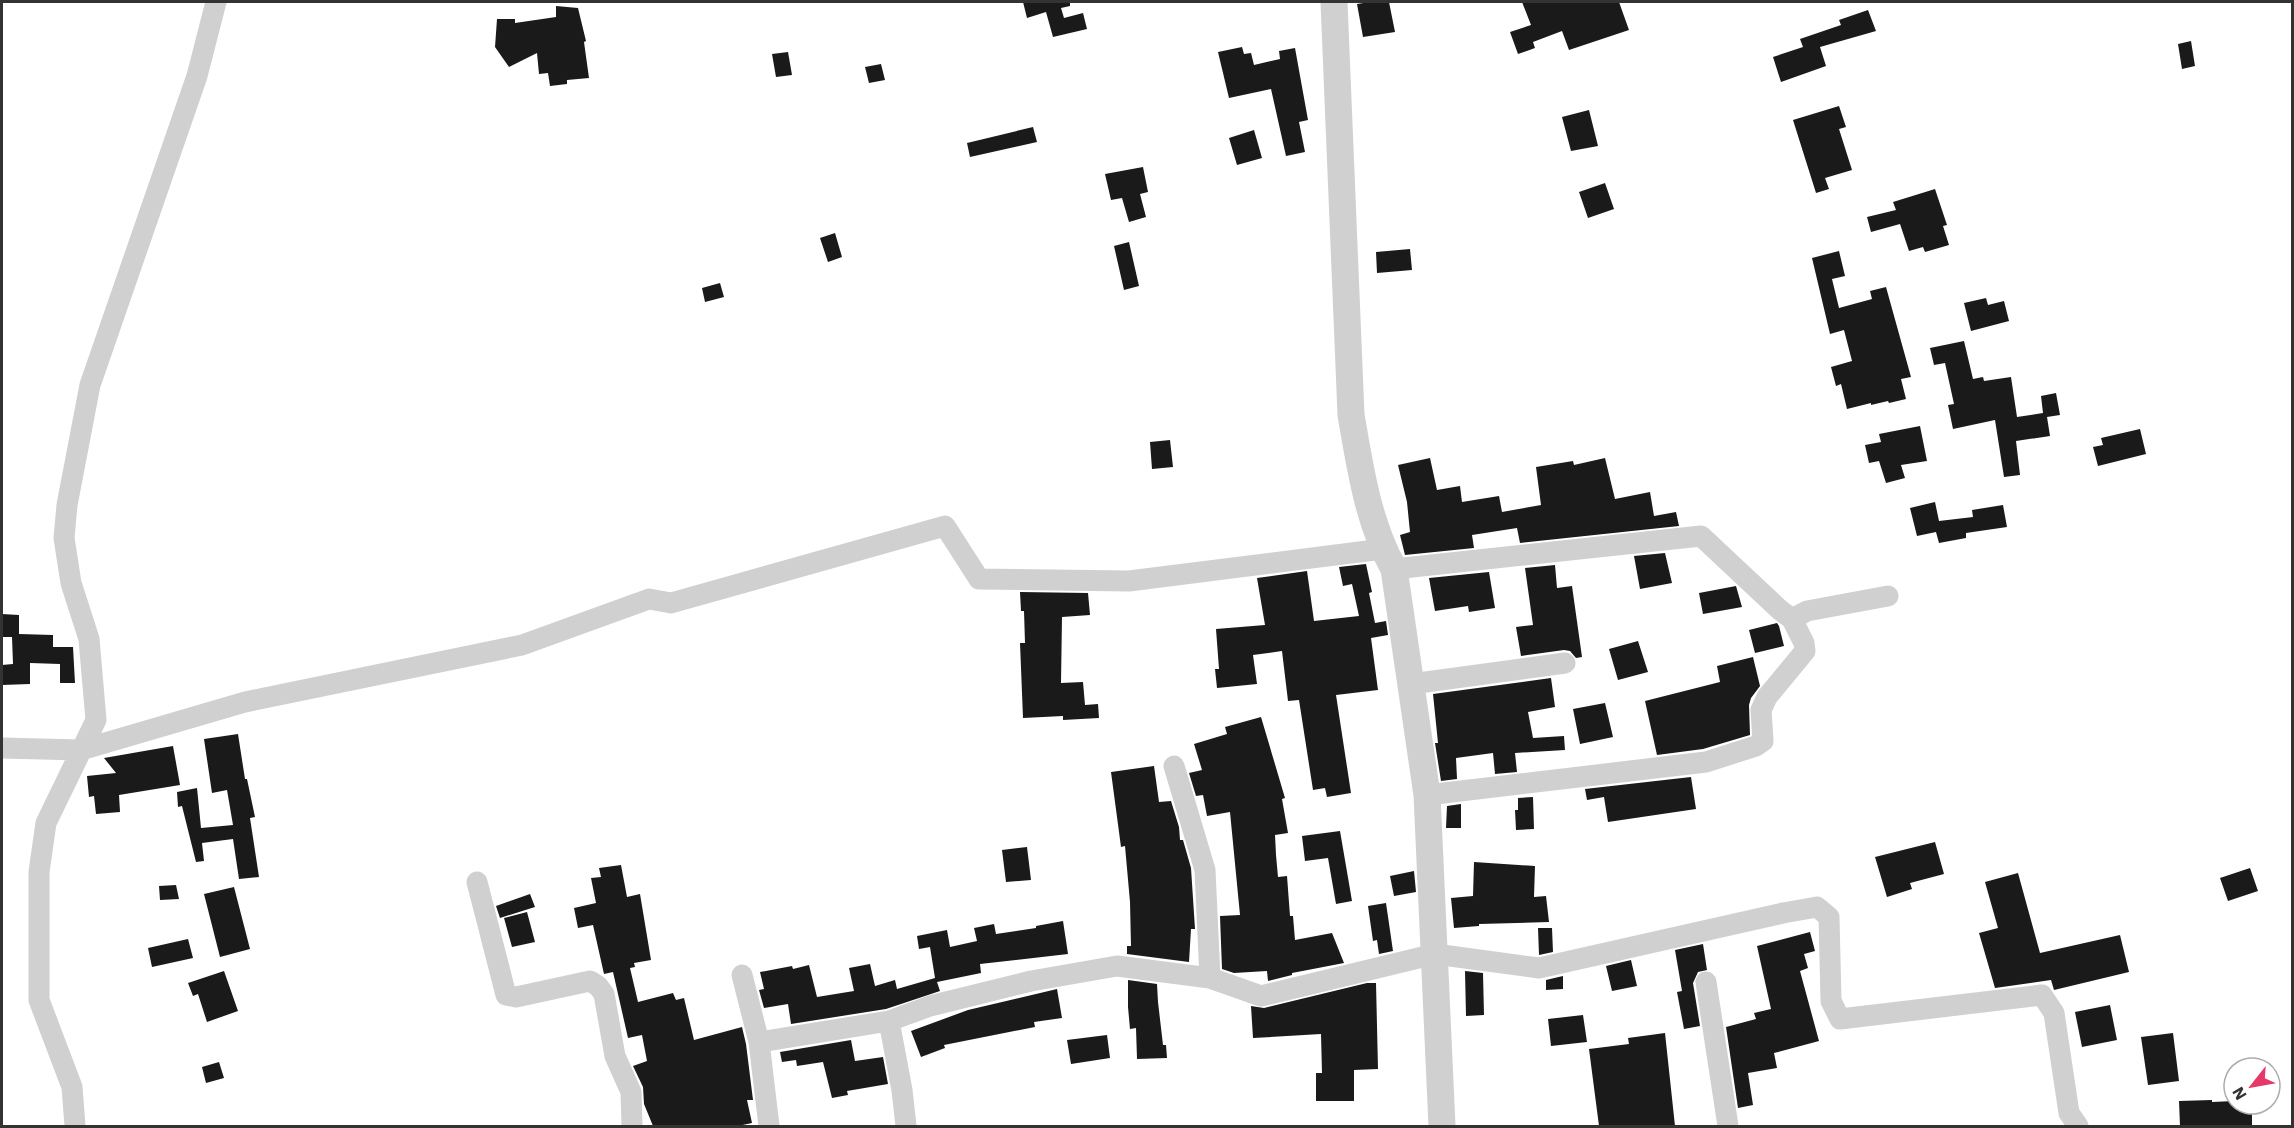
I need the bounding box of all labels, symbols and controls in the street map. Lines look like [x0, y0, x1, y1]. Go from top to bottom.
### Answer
north arrow [2222, 1056, 2282, 1116]
text: N [2228, 1084, 2251, 1104]

